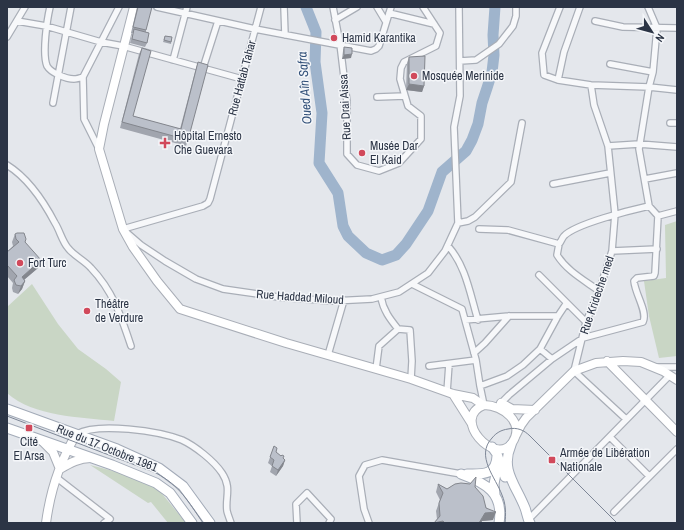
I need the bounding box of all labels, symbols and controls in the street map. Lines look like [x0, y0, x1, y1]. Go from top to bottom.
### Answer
north arrow [632, 12, 672, 52]
place label: Hamid Karantika [342, 30, 416, 46]
text: N [653, 31, 668, 45]
marker: Hamid Karantika [329, 33, 339, 43]
street label: Rue Hattab Tahar [224, 38, 260, 117]
water label: Oued Aîn Safra [293, 51, 316, 125]
place label: Mosquée Merinide [422, 68, 504, 84]
marker: Mosquée Merinide [409, 71, 419, 81]
street label: Rue Drai Aissa [335, 73, 355, 140]
place label: Hôpital Ernesto Che Guevara [174, 128, 242, 158]
marker: Hôpital Ernesto Che Guevara [159, 137, 171, 149]
place label: Musée Dar El Kaid [370, 138, 419, 168]
marker: Musée Dar El Kaid [357, 148, 367, 158]
street label: Rue Krideche med [576, 254, 618, 336]
place label: Fort Turc [28, 255, 67, 271]
marker: Fort Turc [15, 258, 25, 268]
street label: Rue Haddad Miloud [256, 286, 344, 308]
place label: Théâtre de Verdure [95, 296, 143, 326]
marker: Théâtre de Verdure [82, 306, 92, 316]
street label: Rue du 17 Octobre 1961 [54, 420, 160, 476]
marker: Cité El Arsa [24, 423, 34, 433]
place label: Cité El Arsa [13, 434, 45, 464]
place label: Armée de Libération Nationale [559, 445, 650, 475]
marker: Armée de Libération Nationale [547, 455, 557, 465]

